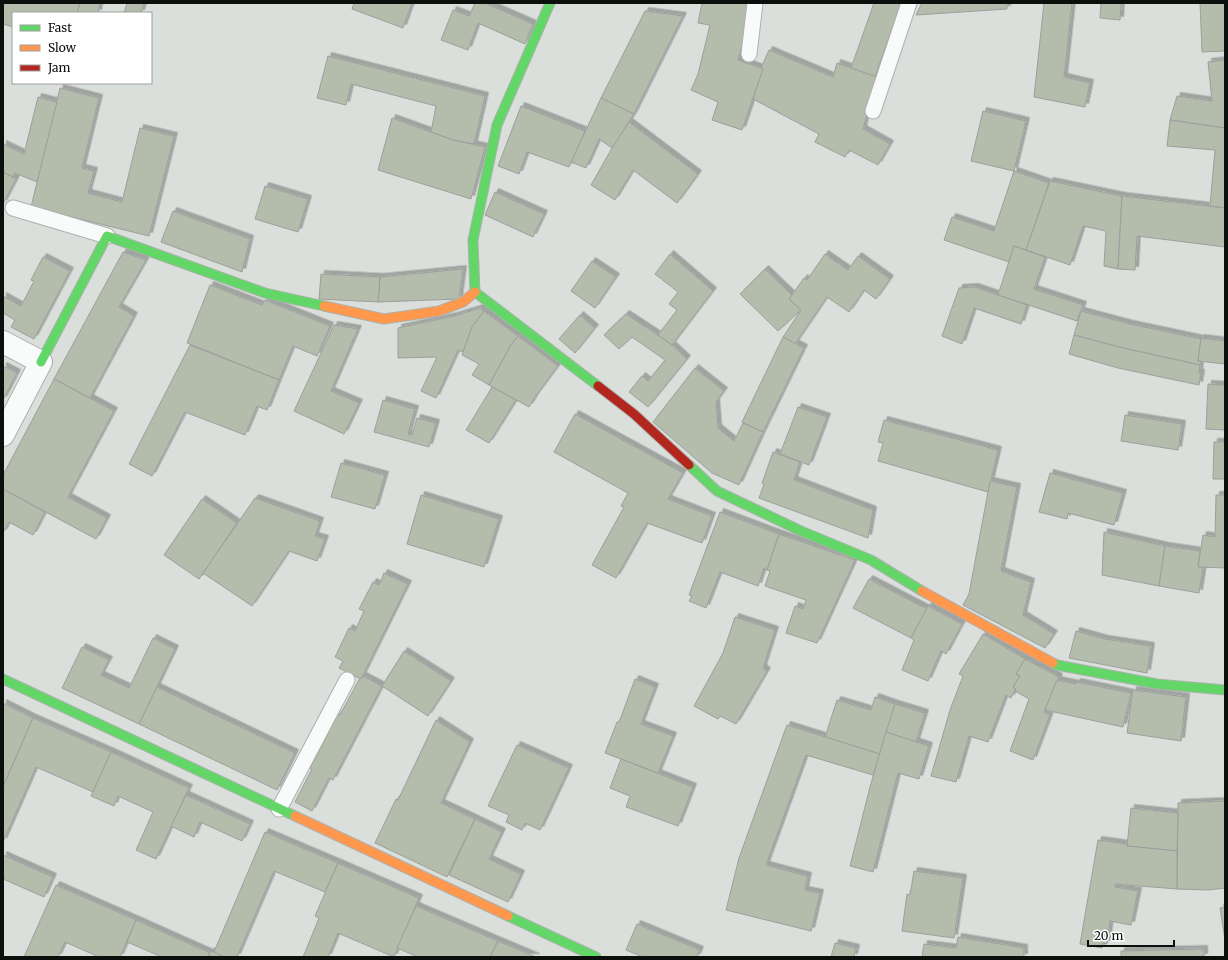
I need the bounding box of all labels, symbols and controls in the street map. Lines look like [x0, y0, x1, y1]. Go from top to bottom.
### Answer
legend [12, 12, 152, 84]
text: Fast [48, 20, 72, 35]
text: Slow [48, 40, 77, 55]
text: Jam [47, 60, 71, 75]
scale bar [1088, 922, 1174, 948]
text: 20 m [1094, 928, 1123, 943]

